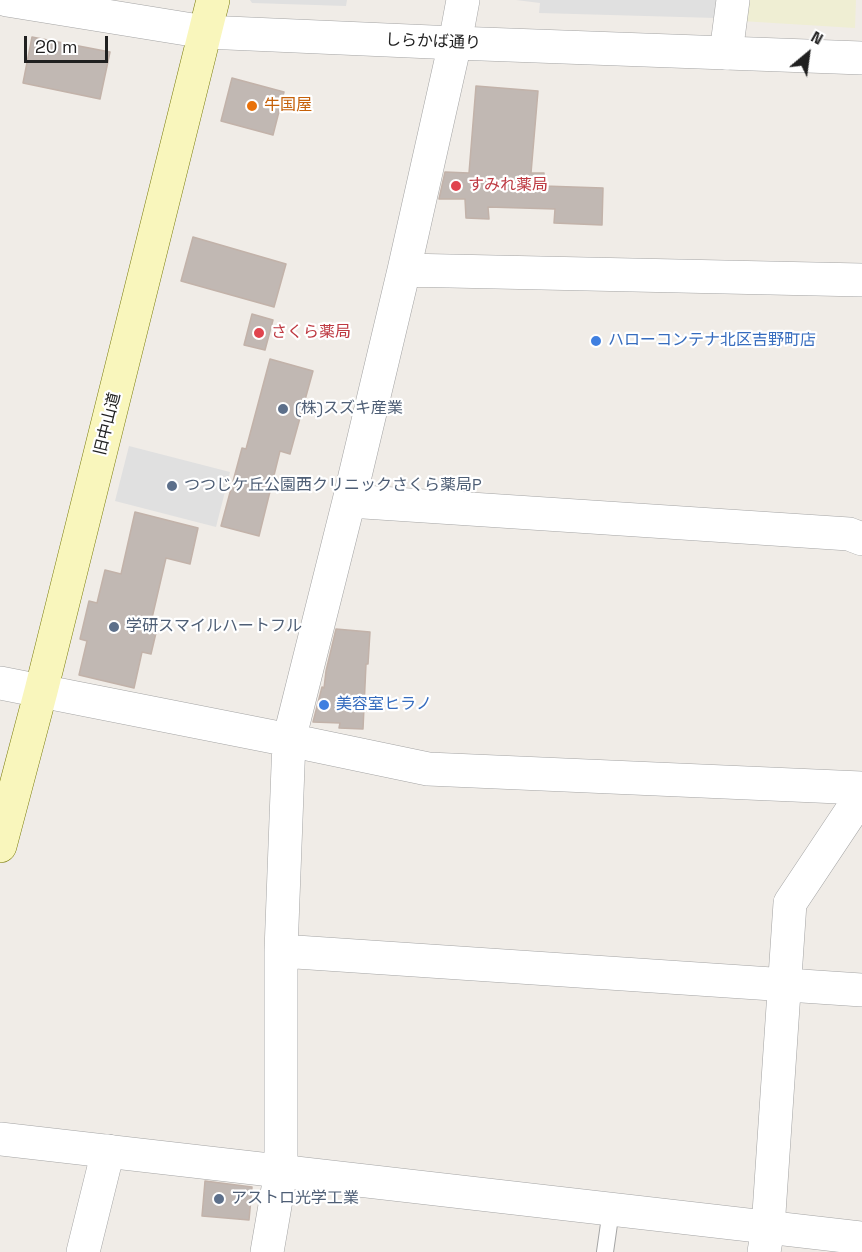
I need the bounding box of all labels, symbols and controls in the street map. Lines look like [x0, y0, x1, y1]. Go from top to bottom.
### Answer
scale bar [27, 24, 111, 62]
north arrow [778, 24, 838, 84]
text: N [807, 26, 827, 50]
street label: しらかば通り [385, 31, 481, 53]
text: 20 m [35, 35, 78, 58]
place label: 牛国屋 [264, 96, 312, 116]
marker: 牛国屋 [245, 99, 259, 113]
place label: すみれ薬局 [468, 176, 548, 196]
marker: すみれ薬局 [449, 179, 463, 193]
place label: さくら薬局 [271, 323, 351, 343]
marker: さくら薬局 [252, 326, 266, 340]
place label: ハローコンテナ北区吉野町店 [608, 331, 816, 351]
marker: ハローコンテナ北区吉野町店 [589, 334, 603, 348]
street label: 旧中山道 [91, 391, 125, 457]
place label: (株)スズキ産業 [295, 399, 403, 419]
marker: (株)スズキ産業 [276, 402, 290, 416]
place label: つつじケ丘公園西クリニックさくら薬局P [184, 476, 482, 496]
marker: つつじケ丘公園西クリニックさくら薬局P [165, 479, 179, 493]
place label: 学研スマイルハートフル [126, 617, 302, 637]
marker: 学研スマイルハートフル [107, 620, 121, 634]
place label: 美容室ヒラノ [336, 695, 432, 715]
marker: 美容室ヒラノ [317, 698, 331, 712]
place label: アストロ光学工業 [231, 1189, 359, 1209]
marker: アストロ光学工業 [212, 1192, 226, 1206]

